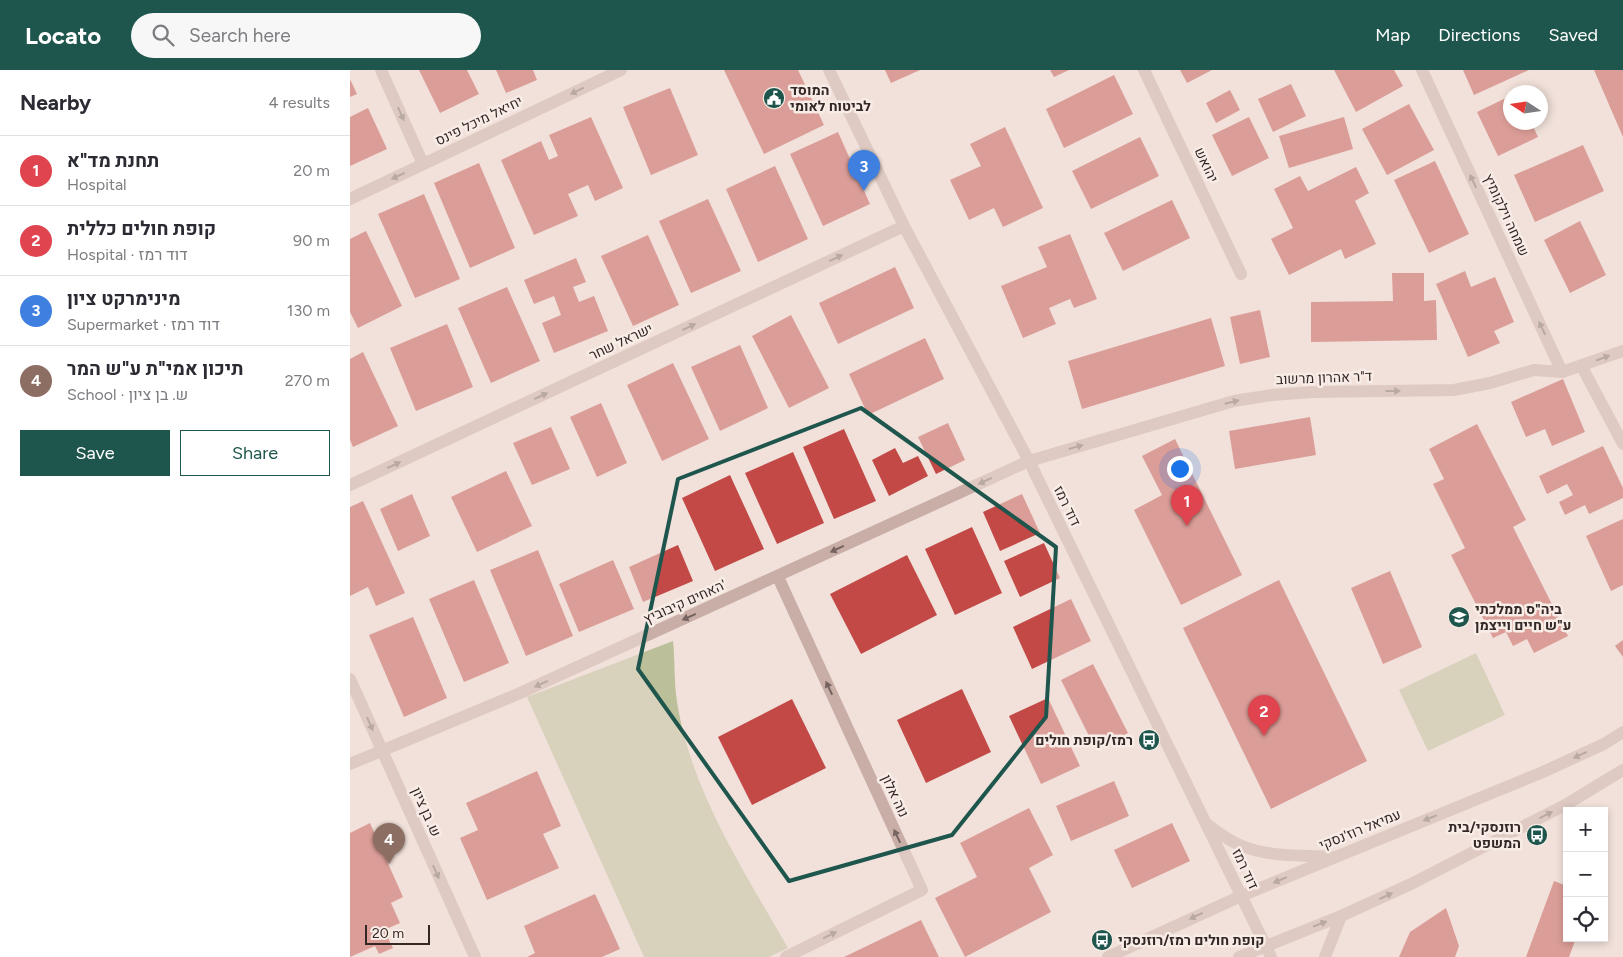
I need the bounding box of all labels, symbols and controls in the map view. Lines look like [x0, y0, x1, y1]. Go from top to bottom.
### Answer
search box [131, 13, 481, 58]
text: Locato [25, 21, 101, 50]
icon: search [149, 21, 177, 49]
text: Search here [189, 24, 291, 47]
text: Map [1375, 24, 1410, 46]
text: Directions [1438, 24, 1520, 46]
text: Saved [1548, 24, 1598, 46]
place label: המוסד לביטוח לאומי [790, 82, 871, 115]
north arrow [1503, 85, 1548, 130]
public building icon: המוסד לביטוח לאומי [762, 86, 786, 110]
one-way arrow [570, 87, 584, 95]
text: Nearby [20, 90, 91, 115]
text: 4 results [269, 93, 330, 112]
street label: יחיאל מיכל פינס [433, 93, 525, 149]
one-way arrow [397, 107, 405, 121]
street label: יהואש [1191, 145, 1221, 185]
text: תחנת מד"א [67, 149, 159, 172]
pin: 3 [848, 150, 880, 191]
text: 1 [33, 161, 39, 180]
text: 20 m [293, 161, 330, 180]
street label: שמחה וילקומיץ [1479, 171, 1533, 259]
one-way arrow [391, 172, 406, 180]
one-way arrow [1469, 174, 1477, 188]
text: Hospital [67, 175, 127, 194]
text: קופת חולים כללית [67, 217, 216, 240]
text: 2 [31, 231, 41, 250]
text: 90 m [293, 231, 330, 250]
text: Hospital · דוד רמז [67, 245, 188, 264]
one-way arrow [829, 254, 843, 262]
text: מינימרקט ציון [67, 287, 181, 310]
text: 3 [32, 301, 40, 320]
text: 130 m [287, 301, 330, 320]
text: Supermarket · דוד רמז [67, 315, 220, 334]
street label: ישראל שחר [586, 320, 656, 364]
one-way arrow [1537, 321, 1545, 335]
one-way arrow [681, 323, 696, 331]
one-way arrow [1596, 354, 1611, 362]
text: תיכון אמי"ת ע"ש המר [67, 357, 243, 380]
street label: ד"ר אהרון מרשוב [1276, 368, 1372, 388]
text: 4 [31, 371, 41, 390]
text: 270 m [285, 371, 330, 390]
text: School · ש. בן ציון [67, 385, 188, 404]
one-way arrow [1386, 387, 1402, 395]
one-way arrow [534, 392, 548, 400]
one-way arrow [1224, 398, 1239, 406]
button: Save [20, 430, 170, 476]
button: Share [180, 430, 330, 476]
one-way arrow [1068, 443, 1083, 451]
your location [1167, 456, 1193, 482]
one-way arrow [387, 460, 401, 468]
one-way arrow [978, 478, 992, 486]
street label: דוד רמז [1050, 483, 1084, 529]
pin: 1 [1171, 485, 1203, 526]
one-way arrow [830, 546, 844, 554]
street label: האחים קיבוביץ' [641, 576, 729, 628]
place label: ביה"ס ממלכתי ע"ש חיים וייצמן [1475, 601, 1572, 634]
school or university icon: ביה"ס ממלכתי ע"ש חיים וייצמן [1447, 605, 1471, 629]
one-way arrow [682, 613, 696, 621]
one-way arrow [534, 680, 548, 688]
one-way arrow [824, 681, 832, 695]
pin: 2 [1248, 695, 1280, 736]
one-way arrow [366, 717, 374, 731]
bus stop icon: רמז/קופת חולים [1137, 728, 1161, 752]
place label: רמז/קופת חולים [1035, 732, 1133, 749]
one-way arrow [1573, 752, 1587, 760]
street label: נוה אלון [878, 772, 912, 820]
street label: ש. בן ציון [408, 785, 444, 839]
street label: עמיאל רוז'נסקי [1317, 806, 1403, 854]
map controls [1563, 807, 1608, 942]
button: + [1563, 807, 1608, 852]
one-way arrow [1539, 811, 1554, 819]
one-way arrow [1423, 814, 1437, 822]
place label: רוזנסקי/בית המשפט [1448, 819, 1521, 852]
pin: 4 [373, 823, 405, 864]
bus stop icon: רוזנסקי/בית המשפט [1525, 823, 1549, 847]
one-way arrow [892, 829, 900, 843]
street label: דוד רמז [1228, 846, 1262, 892]
button: − [1563, 852, 1608, 897]
one-way arrow [433, 865, 441, 879]
one-way arrow [1273, 877, 1287, 885]
one-way arrow [1379, 891, 1393, 899]
button: locate [1563, 897, 1608, 942]
one-way arrow [1189, 913, 1203, 921]
one-way arrow [1313, 920, 1327, 928]
scale bar [365, 922, 430, 945]
text: 20 m [372, 925, 404, 942]
bus stop icon: קופת חולים רמז/רוזנסקי [1090, 928, 1114, 952]
one-way arrow [823, 931, 837, 939]
place label: קופת חולים רמז/רוזנסקי [1118, 932, 1264, 949]

